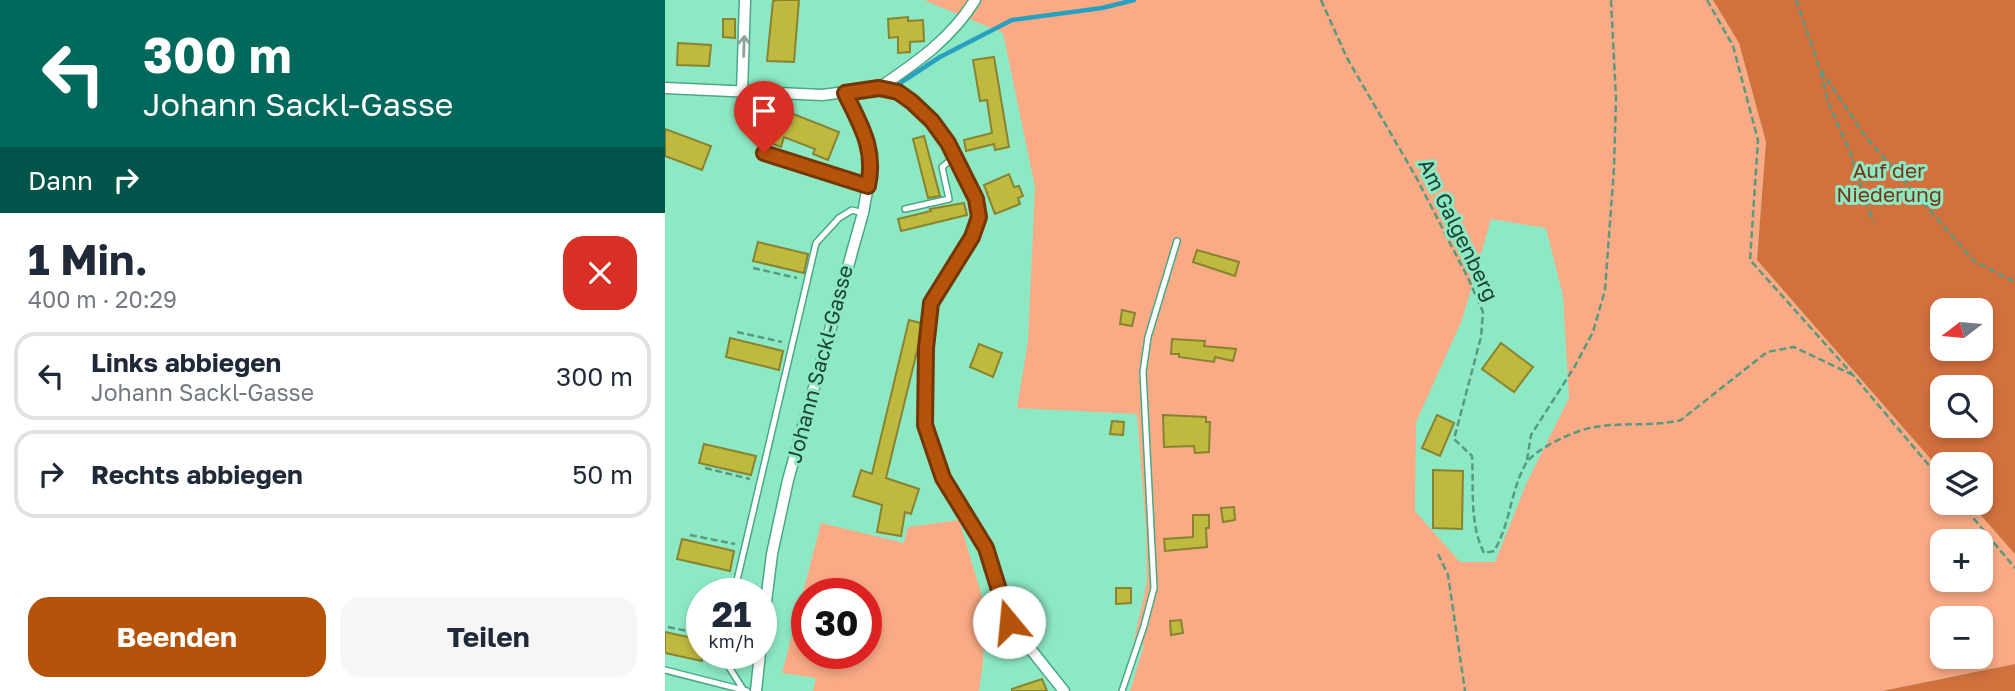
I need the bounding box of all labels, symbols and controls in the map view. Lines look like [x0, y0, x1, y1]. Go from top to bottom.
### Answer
text: 300 m [143, 25, 292, 84]
icon: left [28, 28, 119, 119]
one-way arrow [737, 35, 750, 58]
pin [734, 81, 794, 153]
text: Johann Sackl-Gasse [143, 85, 453, 123]
icon: arrive [745, 92, 783, 130]
street label: Am Galgenberg [1413, 154, 1505, 305]
park label: Auf der Niederung [1836, 157, 1942, 207]
icon: right [107, 161, 145, 199]
text: Dann [28, 165, 93, 196]
text: 1 Min. [28, 234, 148, 284]
button: close [563, 236, 637, 310]
street label: Johann Sackl-Gasse [780, 262, 858, 465]
text: 400 m · 20:29 [28, 285, 177, 313]
north arrow [1930, 298, 1993, 360]
map controls [1930, 298, 1993, 669]
text: Links abbiegen [91, 347, 281, 378]
icon: left [32, 357, 70, 395]
text: 300 m [556, 361, 633, 392]
button: search [1930, 375, 1993, 438]
text: Johann Sackl-Gasse [91, 378, 314, 406]
button: layers [1930, 452, 1993, 515]
icon: right [32, 455, 70, 493]
text: Rechts abbiegen [91, 459, 303, 490]
text: 50 m [572, 459, 633, 490]
button: + [1930, 529, 1993, 592]
speed limit sign: 30 [791, 578, 882, 669]
position arrow [972, 585, 1046, 659]
text: 21 [712, 593, 751, 635]
button: Beenden [28, 597, 326, 677]
button: Teilen [340, 597, 637, 677]
button: − [1930, 606, 1993, 669]
text: km/h [709, 630, 754, 652]

